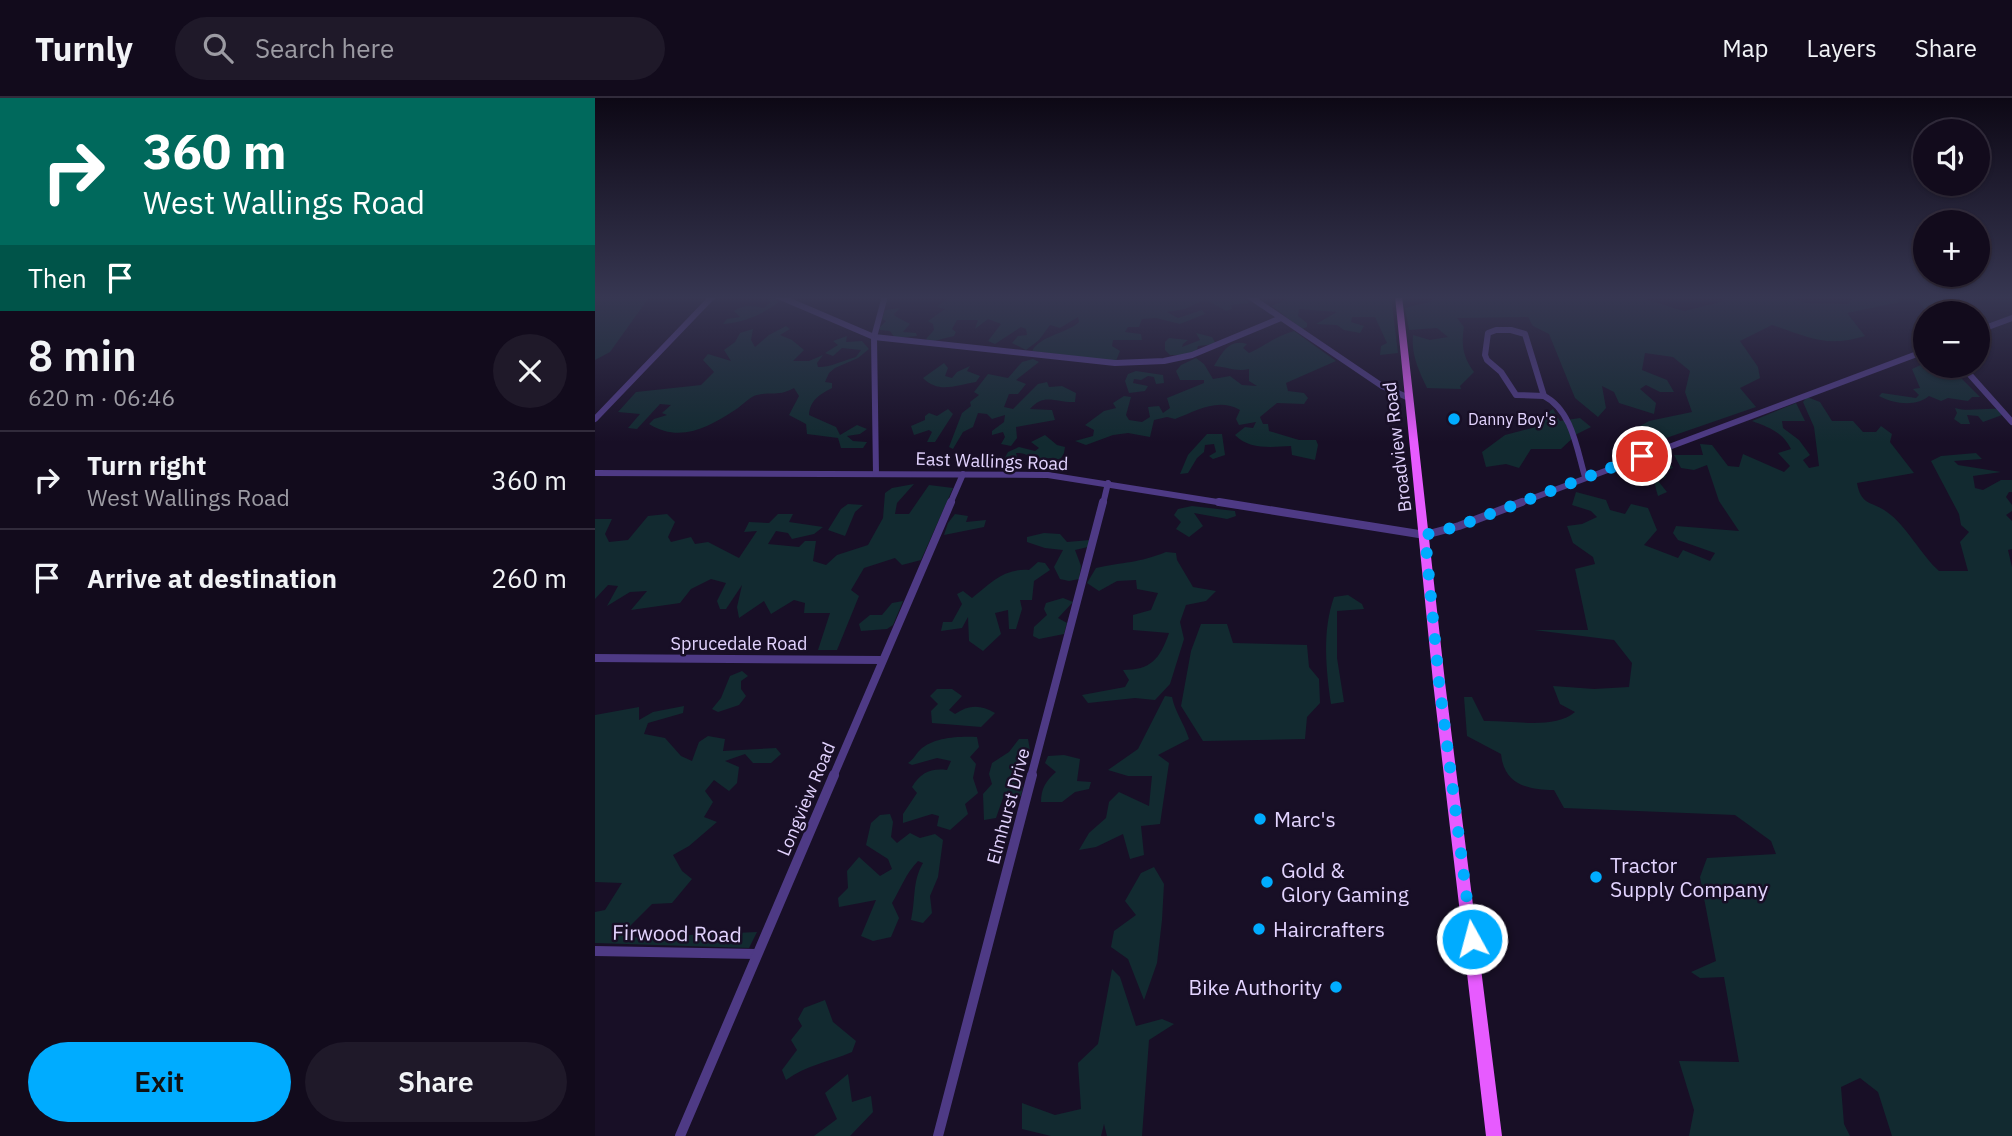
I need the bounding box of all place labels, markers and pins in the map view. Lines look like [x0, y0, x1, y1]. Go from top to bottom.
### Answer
place label: Danny Boy's [1468, 409, 1556, 429]
marker: Danny Boy's [1446, 411, 1462, 427]
pin [1612, 426, 1672, 486]
place label: Marc's [1274, 805, 1336, 833]
marker: Marc's [1252, 811, 1268, 827]
place label: Tractor Supply Company [1610, 851, 1769, 903]
place label: Gold & Glory Gaming [1281, 856, 1409, 908]
marker: Tractor Supply Company [1588, 869, 1604, 885]
marker: Gold & Glory Gaming [1259, 874, 1275, 890]
place label: Haircrafters [1273, 915, 1385, 943]
marker: Haircrafters [1251, 921, 1267, 937]
place label: Bike Authority [1189, 973, 1323, 1001]
marker: Bike Authority [1328, 979, 1344, 995]

